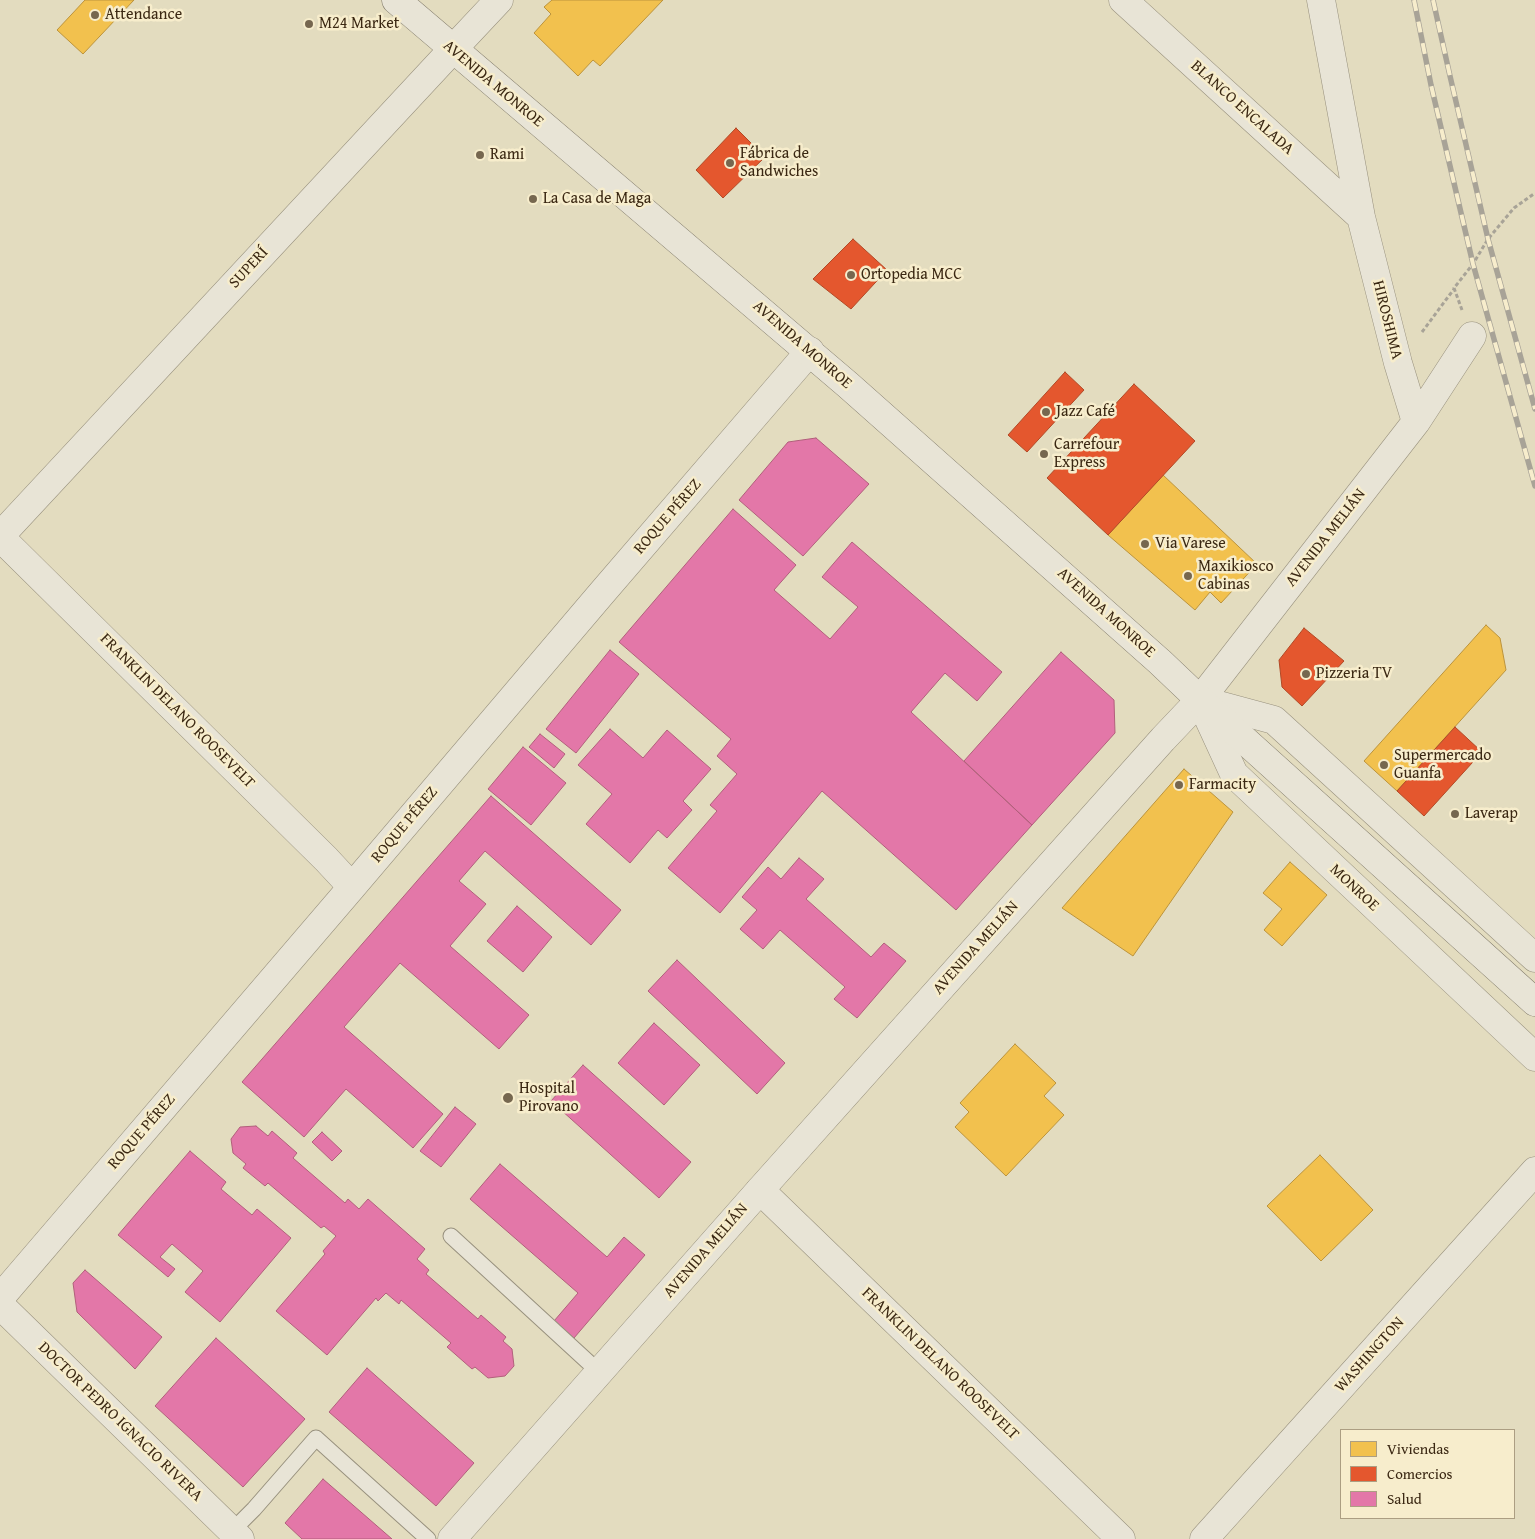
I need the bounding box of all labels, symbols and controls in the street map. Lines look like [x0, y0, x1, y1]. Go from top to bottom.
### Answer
place label: Attendance [105, 5, 182, 25]
marker: Attendance [89, 9, 101, 21]
place label: M24 Market [319, 14, 399, 34]
marker: M24 Market [303, 18, 315, 30]
street label: AVENIDA MONROE [439, 36, 547, 132]
street label: BLANCO ENCALADA [1187, 57, 1297, 159]
place label: Fábrica de Sandwiches [740, 144, 818, 182]
place label: Rami [490, 145, 524, 165]
marker: Rami [474, 149, 486, 161]
marker: Fábrica de Sandwiches [724, 157, 736, 169]
place label: La Casa de Maga [543, 189, 651, 209]
marker: La Casa de Maga [527, 193, 539, 205]
street label: SUPERÍ [225, 243, 273, 293]
place label: Ortopedia MCC [861, 265, 962, 285]
marker: Ortopedia MCC [845, 269, 857, 281]
street label: HIROSHIMA [1368, 279, 1406, 361]
street label: AVENIDA MONROE [748, 297, 856, 393]
place label: Jazz Café [1056, 402, 1115, 422]
marker: Jazz Café [1040, 406, 1052, 418]
place label: Carrefour Express [1054, 435, 1119, 473]
marker: Carrefour Express [1038, 448, 1050, 460]
street label: ROQUE PÉREZ [630, 475, 706, 559]
street label: AVENIDA MELIÁN [1282, 485, 1370, 591]
place label: Via Varese [1155, 534, 1226, 554]
marker: Via Varese [1139, 538, 1151, 550]
place label: Maxikiosco Cabinas [1198, 557, 1274, 595]
street label: AVENIDA MONROE [1053, 564, 1159, 662]
marker: Maxikiosco Cabinas [1182, 570, 1194, 582]
street label: FRANKLIN DELANO ROOSEVELT [96, 630, 258, 792]
place label: Pizzeria TV [1316, 664, 1392, 684]
marker: Pizzeria TV [1300, 668, 1312, 680]
place label: Supermercado Guanfa [1394, 746, 1491, 784]
marker: Supermercado Guanfa [1378, 759, 1390, 771]
place label: Farmacity [1189, 775, 1256, 795]
marker: Farmacity [1173, 779, 1185, 791]
street label: ROQUE PÉREZ [368, 783, 442, 867]
place label: Laverap [1465, 804, 1518, 824]
marker: Laverap [1449, 808, 1461, 820]
street label: MONROE [1325, 860, 1383, 916]
street label: AVENIDA MELIÁN [929, 897, 1023, 999]
place label: Hospital Pirovano [519, 1079, 579, 1117]
street label: ROQUE PÉREZ [104, 1090, 180, 1174]
marker: Hospital Pirovano [501, 1091, 515, 1105]
street label: AVENIDA MELIÁN [660, 1200, 752, 1302]
street label: FRANKLIN DELANO ROOSEVELT [857, 1284, 1023, 1444]
street label: WASHINGTON [1331, 1313, 1409, 1397]
street label: DOCTOR PEDRO IGNACIO RIVERA [34, 1338, 206, 1506]
legend [1340, 1429, 1515, 1519]
text: Viviendas [1387, 1438, 1449, 1459]
text: Comercios [1387, 1463, 1453, 1484]
text: Salud [1387, 1488, 1422, 1509]

